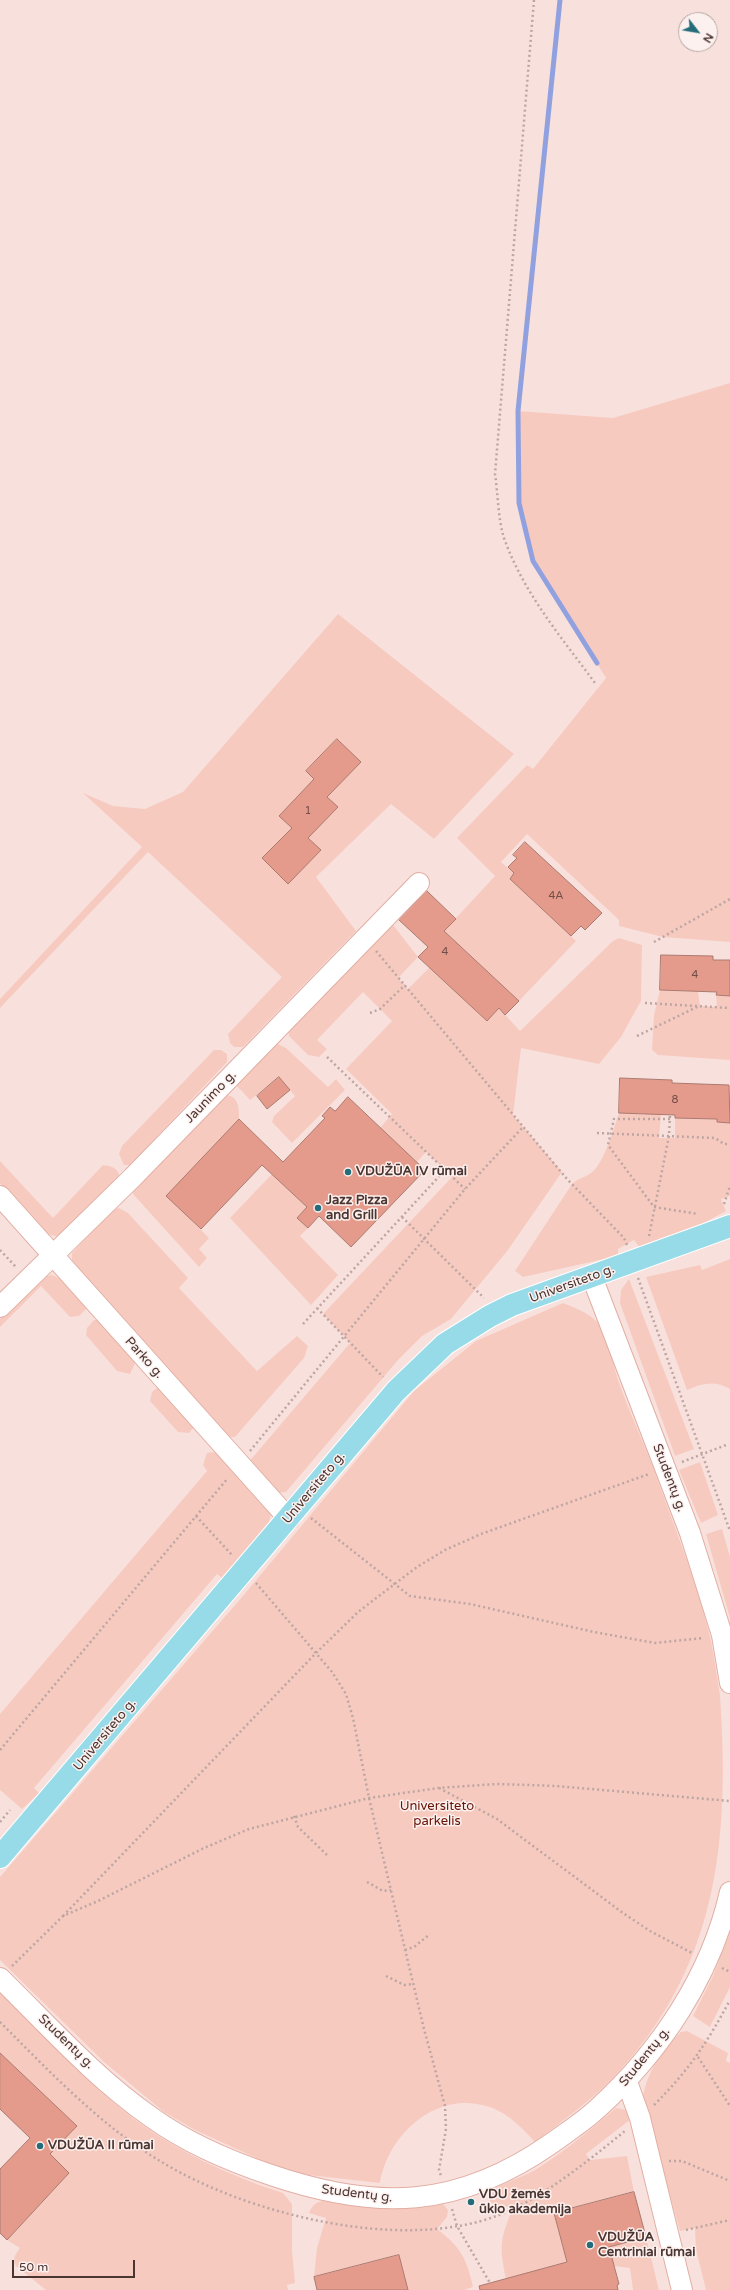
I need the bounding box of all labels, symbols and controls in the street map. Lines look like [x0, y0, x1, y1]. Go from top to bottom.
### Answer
north arrow [678, 12, 718, 52]
text: N [700, 31, 716, 45]
house number: 1 [305, 804, 311, 818]
house number: 4A [548, 889, 564, 903]
house number: 4 [442, 945, 448, 959]
house number: 4 [692, 968, 698, 982]
street label: Jaunimo g. [182, 1067, 240, 1127]
house number: 8 [672, 1093, 678, 1107]
place label: VDUŽŪA IV rūmai [356, 1164, 467, 1180]
marker: VDUŽŪA IV rūmai [343, 1167, 353, 1177]
place label: Jazz Pizza and Grill [326, 1193, 388, 1224]
marker: Jazz Pizza and Grill [313, 1203, 323, 1213]
street label: Universiteto g. [527, 1261, 617, 1307]
street label: Parko g. [121, 1334, 167, 1382]
street label: Studentų g. [649, 1442, 689, 1514]
street label: Universiteto g. [279, 1449, 349, 1527]
street label: Universiteto g. [70, 1696, 140, 1774]
park label: Universiteto parkelis [400, 1799, 474, 1830]
street label: Studentų g. [35, 2011, 97, 2073]
street label: Studentų g. [616, 2024, 674, 2090]
place label: VDUŽŪA II rūmai [48, 2138, 154, 2154]
marker: VDUŽŪA II rūmai [35, 2141, 45, 2151]
street label: Studentų g. [320, 2182, 394, 2206]
place label: VDU žemės ūkio akademija [479, 2187, 571, 2218]
marker: VDU žemės ūkio akademija [466, 2197, 476, 2207]
place label: VDUŽŪA Centriniai rūmai [598, 2230, 696, 2261]
marker: VDUŽŪA Centriniai rūmai [585, 2240, 595, 2250]
scale bar [14, 2252, 137, 2278]
text: 50 m [19, 2260, 48, 2274]

